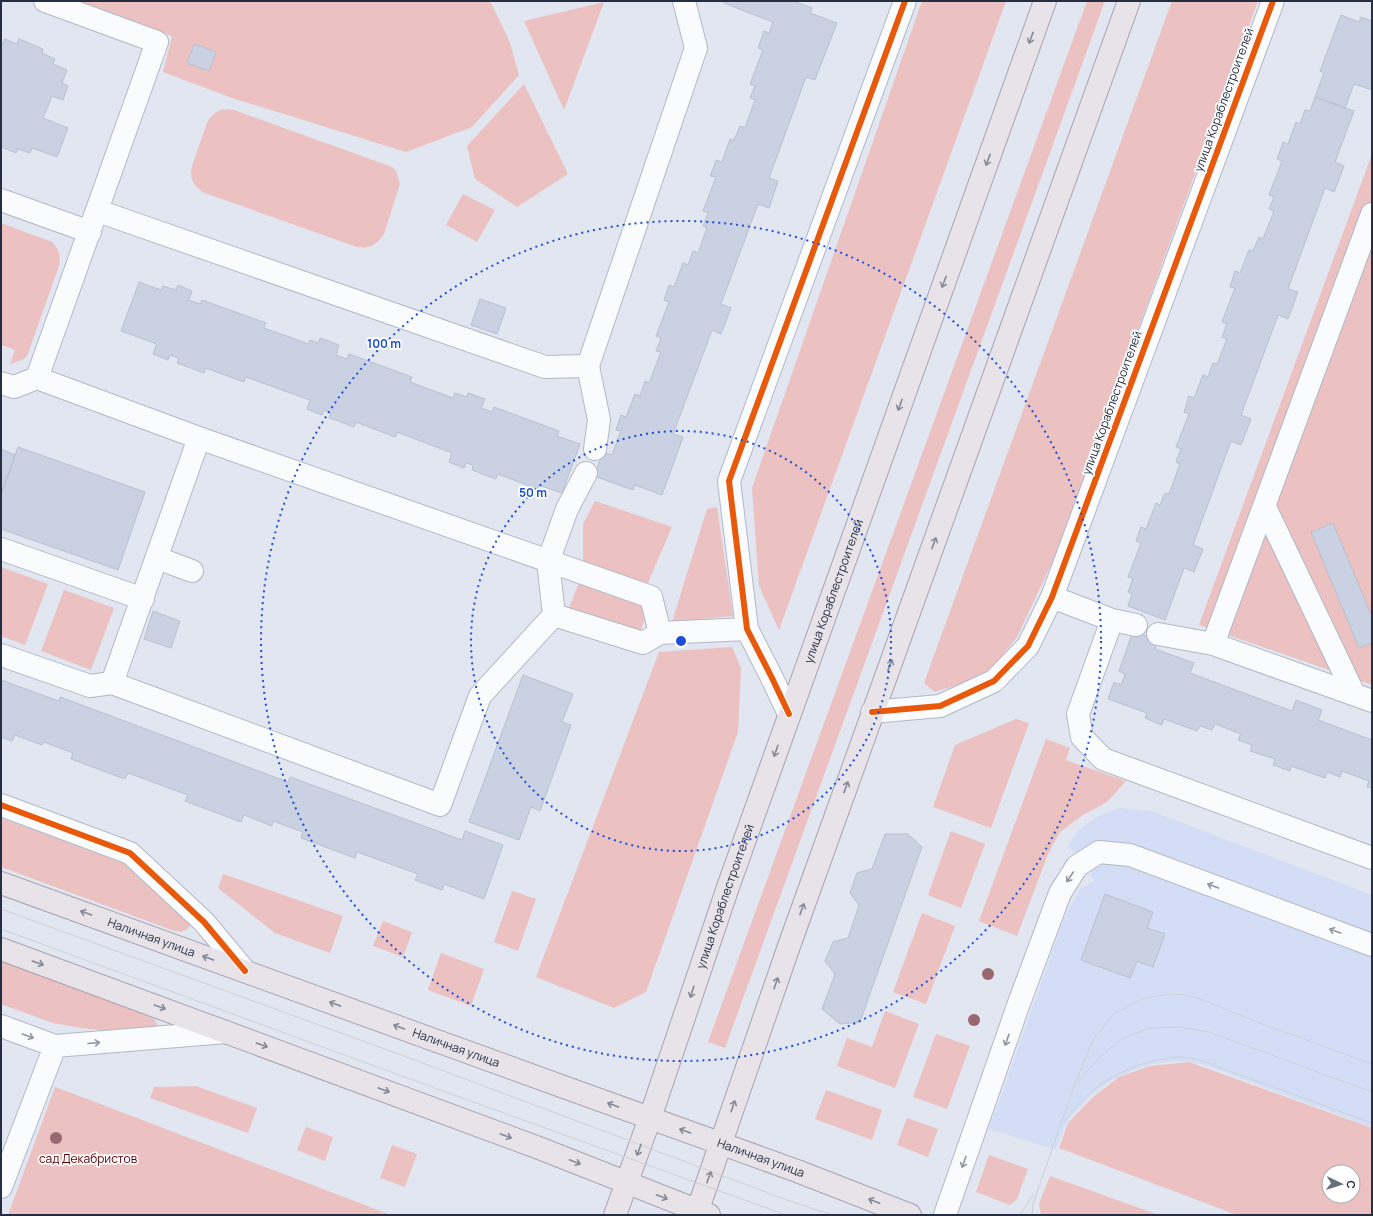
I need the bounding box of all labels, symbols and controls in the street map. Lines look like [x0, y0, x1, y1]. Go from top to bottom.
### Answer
street label: улица Кораблестроителей [1190, 25, 1258, 174]
one-way arrow [1027, 31, 1035, 43]
one-way arrow [983, 154, 991, 166]
one-way arrow [939, 276, 947, 288]
street label: улица Кораблестроителей [1078, 328, 1146, 477]
text: 100 m [367, 335, 401, 352]
one-way arrow [895, 398, 903, 410]
text: 50 m [519, 484, 547, 501]
street label: улица Кораблестроителей [800, 517, 867, 666]
one-way arrow [930, 537, 938, 549]
centre of rings [674, 634, 688, 648]
one-way arrow [886, 659, 894, 671]
one-way arrow [772, 744, 779, 757]
one-way arrow [842, 782, 850, 794]
street label: улица Кораблестроителей [692, 822, 758, 971]
one-way arrow [1066, 871, 1074, 882]
one-way arrow [1207, 882, 1220, 889]
one-way arrow [798, 904, 806, 916]
one-way arrow [80, 909, 92, 917]
street label: Наличная улица [106, 913, 198, 961]
one-way arrow [1329, 927, 1342, 934]
one-way arrow [202, 953, 214, 961]
one-way arrow [31, 959, 43, 967]
one-way arrow [773, 977, 780, 990]
one-way arrow [688, 986, 696, 998]
one-way arrow [329, 1000, 342, 1007]
one-way arrow [153, 1004, 165, 1012]
one-way arrow [393, 1023, 405, 1031]
street label: Наличная улица [410, 1024, 502, 1071]
one-way arrow [21, 1032, 33, 1040]
one-way arrow [1002, 1033, 1010, 1045]
one-way arrow [87, 1039, 100, 1046]
one-way arrow [256, 1042, 268, 1050]
one-way arrow [378, 1087, 390, 1095]
one-way arrow [607, 1101, 620, 1108]
one-way arrow [730, 1101, 738, 1113]
one-way arrow [680, 1126, 692, 1134]
one-way arrow [500, 1132, 512, 1140]
street label: Наличная улица [715, 1134, 807, 1181]
one-way arrow [634, 1144, 642, 1156]
park label: сад Декабристов [39, 1150, 138, 1167]
one-way arrow [959, 1156, 967, 1168]
one-way arrow [569, 1159, 581, 1167]
north arrow [1321, 1164, 1361, 1204]
one-way arrow [706, 1170, 713, 1183]
text: С [1344, 1180, 1359, 1189]
one-way arrow [656, 1193, 668, 1201]
one-way arrow [868, 1196, 880, 1204]

